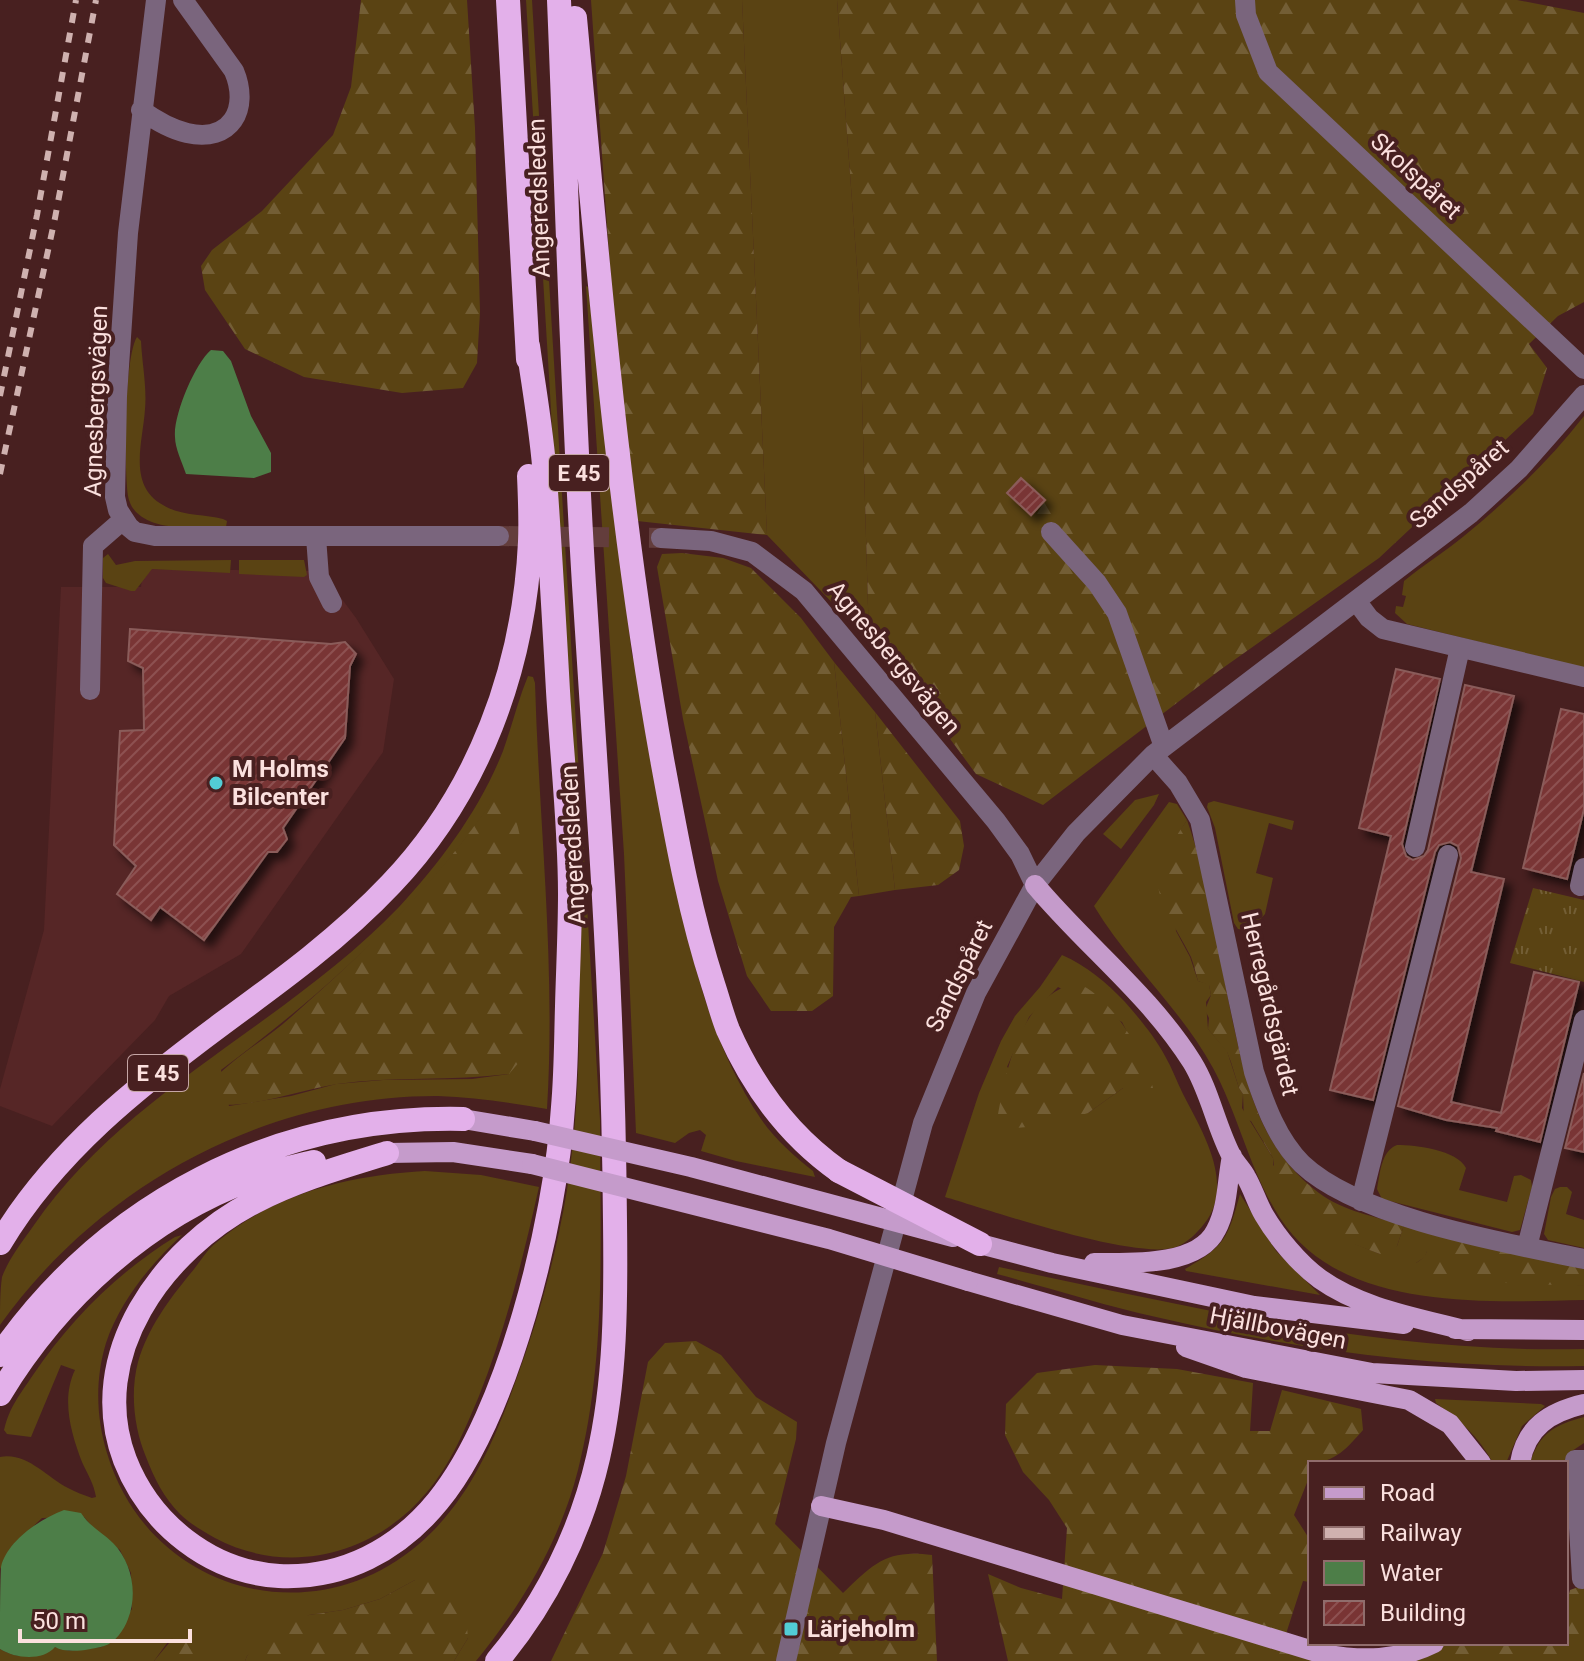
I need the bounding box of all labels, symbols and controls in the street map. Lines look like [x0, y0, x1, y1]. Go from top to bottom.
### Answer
street label: Angeredsleden [522, 118, 556, 278]
street label: Skolspåret [1365, 127, 1467, 225]
street label: Agnesbergsvägen [79, 305, 113, 497]
street label: Sandspåret [1404, 433, 1514, 534]
road number: E 45 [549, 455, 609, 491]
street label: Agnesbergsvägen [822, 576, 966, 740]
place label: M Holms Bilcenter [232, 755, 329, 811]
street label: Angeredsleden [555, 765, 591, 925]
marker: M Holms Bilcenter [207, 774, 225, 792]
street label: Herregårdsgärdet [1235, 909, 1305, 1099]
street label: Sandspåret [920, 915, 998, 1037]
road number: E 45 [128, 1055, 188, 1091]
street label: Hjällbovägen [1207, 1301, 1349, 1355]
legend [1308, 1461, 1568, 1645]
text: Road [1380, 1479, 1435, 1507]
text: Railway [1380, 1519, 1462, 1547]
text: Water [1380, 1559, 1443, 1587]
scale bar [20, 1593, 190, 1643]
text: Building [1380, 1599, 1466, 1627]
text: 50 m [32, 1607, 86, 1635]
place label: Lärjeholm [807, 1615, 915, 1643]
marker: Lärjeholm [782, 1620, 800, 1638]

